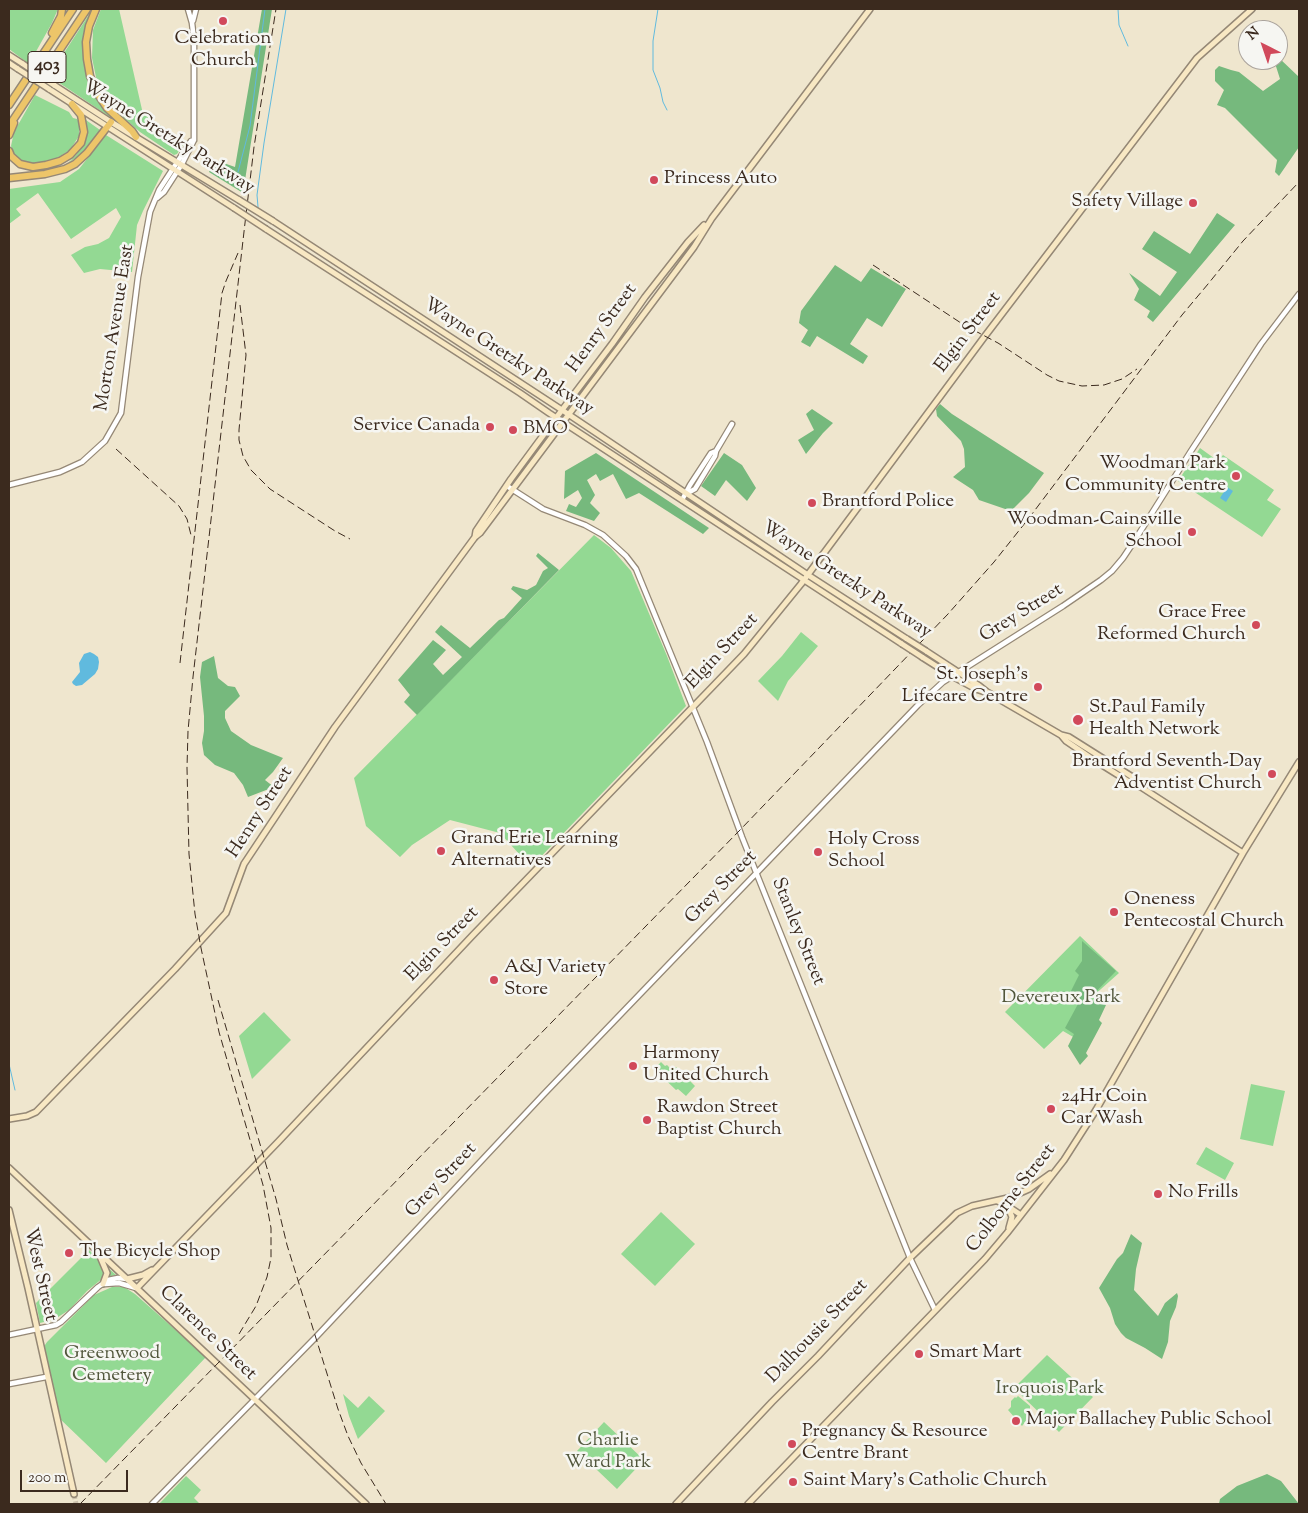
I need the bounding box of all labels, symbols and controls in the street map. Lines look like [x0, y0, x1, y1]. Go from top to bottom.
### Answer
marker: Celebration Church [217, 15, 229, 27]
north arrow [1238, 20, 1288, 70]
text: N [1243, 23, 1265, 46]
place label: Celebration Church [175, 29, 271, 73]
road number: 403 [28, 52, 66, 82]
street label: Wayne Gretzky Parkway [78, 76, 258, 200]
place label: Princess Auto [664, 169, 777, 191]
marker: Princess Auto [648, 174, 660, 186]
place label: Safety Village [1071, 192, 1183, 214]
marker: Safety Village [1187, 197, 1199, 209]
street label: Morton Avenue East [92, 243, 140, 413]
street label: Henry Street [563, 280, 643, 378]
street label: Elgin Street [931, 288, 1007, 378]
street label: Wayne Gretzky Parkway [419, 294, 597, 422]
place label: Service Canada [353, 416, 480, 438]
place label: BMO [523, 419, 568, 441]
marker: Service Canada [484, 421, 496, 433]
marker: BMO [507, 424, 519, 436]
place label: Woodman Park Community Centre [1065, 454, 1226, 498]
marker: Woodman Park Community Centre [1230, 470, 1242, 482]
place label: Brantford Police [822, 492, 954, 514]
marker: Brantford Police [806, 497, 818, 509]
place label: Woodman-Cainsville School [1007, 510, 1182, 554]
street label: Wayne Gretzky Parkway [757, 517, 935, 645]
marker: Woodman-Cainsville School [1186, 526, 1198, 538]
street label: Grey Street [976, 579, 1068, 649]
place label: Grace Free Reformed Church [1097, 603, 1246, 647]
street label: Elgin Street [682, 609, 764, 695]
marker: Grace Free Reformed Church [1250, 619, 1262, 631]
place label: St. Joseph's Lifecare Centre [902, 665, 1028, 709]
marker: St. Joseph's Lifecare Centre [1032, 681, 1044, 693]
place label: St.Paul Family Health Network [1089, 698, 1220, 742]
marker: St.Paul Family Health Network [1071, 713, 1085, 727]
place label: Brantford Seventh-Day Adventist Church [1072, 752, 1262, 796]
street label: Henry Street [223, 763, 299, 863]
marker: Brantford Seventh-Day Adventist Church [1266, 768, 1278, 780]
place label: Grand Erie Learning Alternatives [451, 829, 618, 873]
place label: Holy Cross School [828, 830, 919, 874]
marker: Grand Erie Learning Alternatives [435, 845, 447, 857]
street label: Grey Street [681, 846, 763, 930]
marker: Holy Cross School [812, 846, 824, 858]
street label: Stanley Street [765, 875, 829, 989]
place label: Oneness Pentecostal Church [1124, 890, 1284, 934]
street label: Elgin Street [402, 903, 484, 987]
marker: Oneness Pentecostal Church [1108, 906, 1120, 918]
place label: A&J Variety Store [504, 958, 606, 1002]
marker: A&J Variety Store [488, 974, 500, 986]
park label: Devereux Park [1001, 988, 1121, 1010]
place label: Harmony United Church [643, 1044, 769, 1088]
marker: Harmony United Church [627, 1060, 639, 1072]
place label: 24Hr Coin Car Wash [1061, 1087, 1147, 1131]
place label: Rawdon Street Baptist Church [657, 1098, 782, 1142]
marker: 24Hr Coin Car Wash [1045, 1103, 1057, 1115]
marker: Rawdon Street Baptist Church [641, 1114, 653, 1126]
street label: Grey Street [402, 1139, 482, 1223]
street label: Colborne Street [963, 1140, 1061, 1258]
place label: No Frills [1168, 1183, 1238, 1205]
marker: No Frills [1152, 1188, 1164, 1200]
street label: West Street [17, 1226, 61, 1324]
place label: The Bicycle Shop [79, 1242, 220, 1264]
marker: The Bicycle Shop [63, 1247, 75, 1259]
street label: Dalhousie Street [763, 1275, 873, 1389]
street label: Clarence Street [154, 1282, 260, 1386]
place label: Smart Mart [929, 1343, 1022, 1365]
park label: Greenwood Cemetery [64, 1344, 160, 1388]
marker: Smart Mart [913, 1348, 925, 1360]
park label: Iroquois Park [996, 1379, 1104, 1401]
place label: Major Ballachey Public School [1026, 1410, 1272, 1432]
marker: Major Ballachey Public School [1010, 1415, 1022, 1427]
place label: Pregnancy & Resource Centre Brant [802, 1422, 988, 1466]
park label: Charlie Ward Park [565, 1431, 651, 1475]
marker: Pregnancy & Resource Centre Brant [786, 1438, 798, 1450]
scale bar [22, 1460, 130, 1492]
text: 200 m [28, 1468, 67, 1489]
place label: Saint Mary's Catholic Church [803, 1471, 1047, 1493]
marker: Saint Mary's Catholic Church [787, 1476, 799, 1488]

